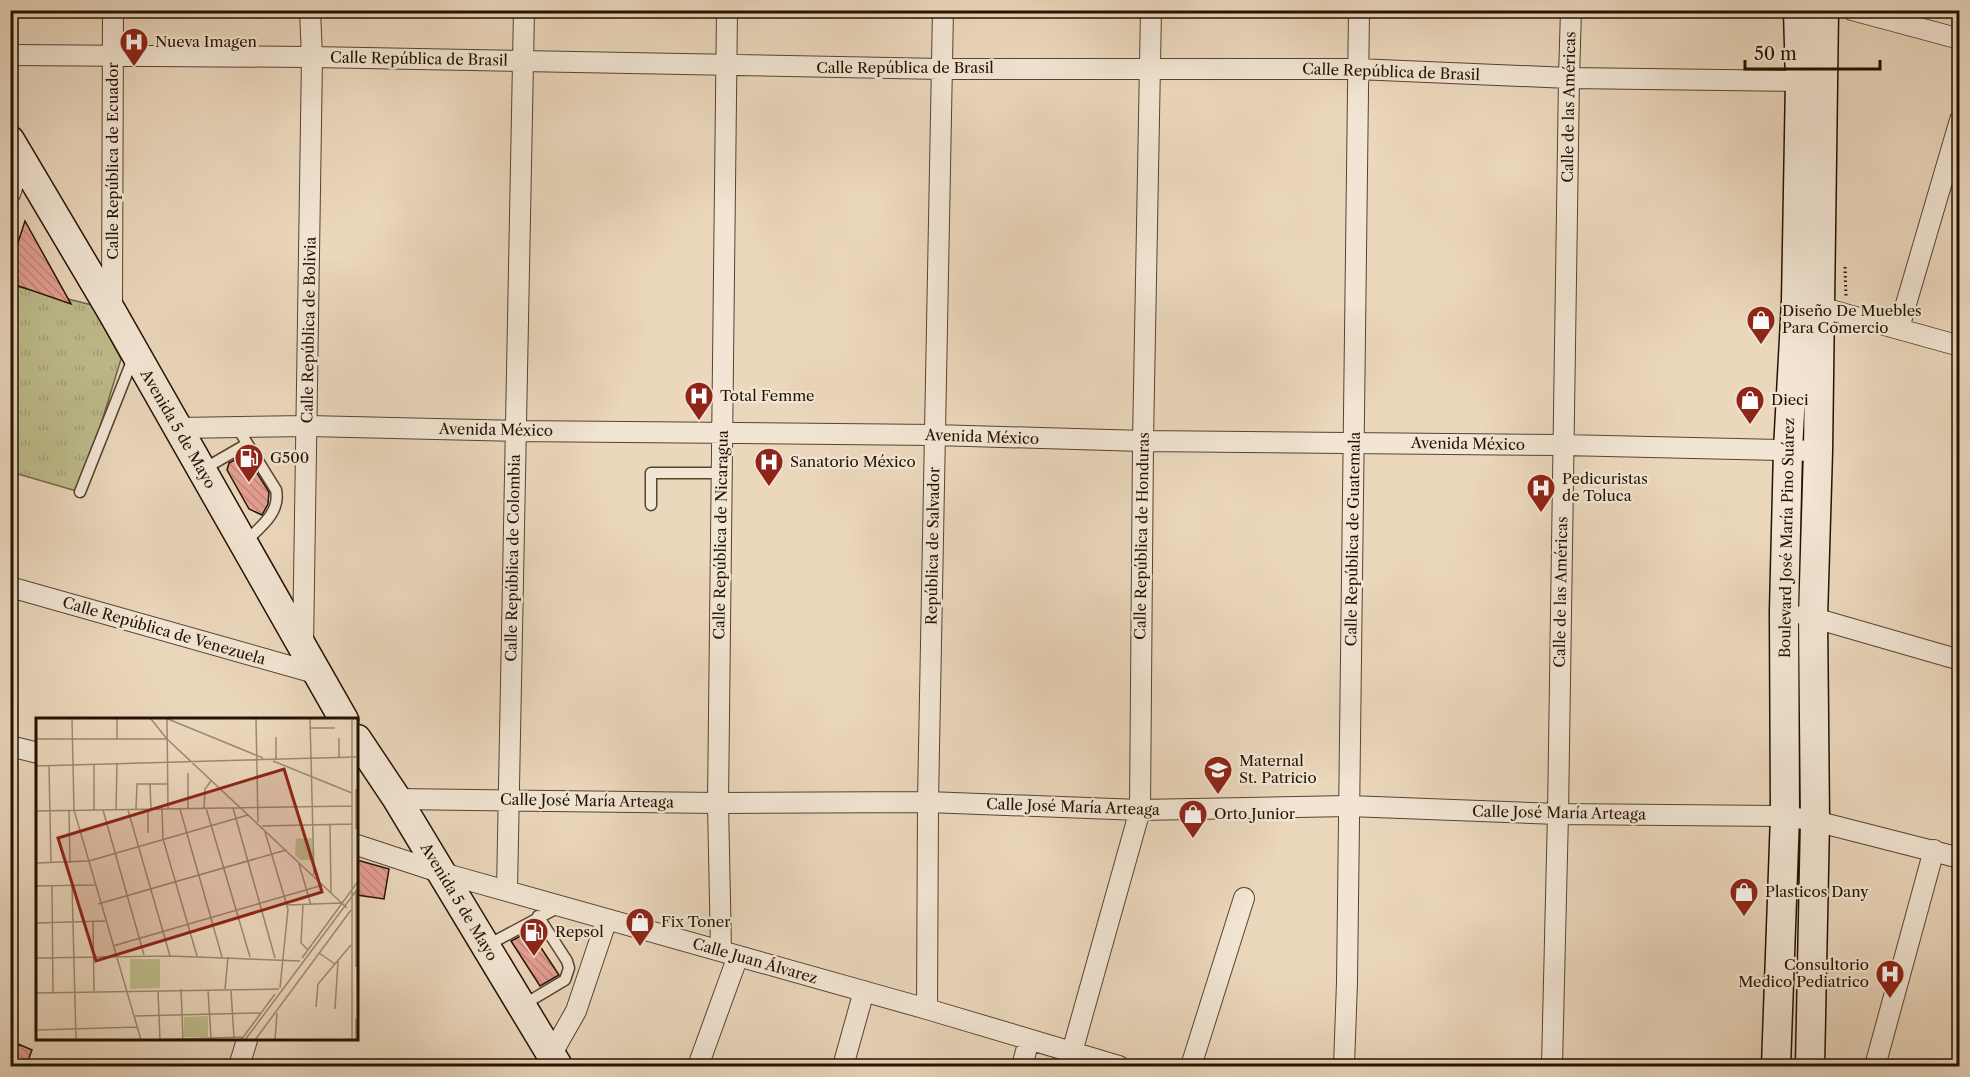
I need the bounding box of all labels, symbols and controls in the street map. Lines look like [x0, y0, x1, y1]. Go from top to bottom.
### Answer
hospital icon: Nueva Imagen [118, 26, 150, 68]
street label: Calle de las Américas [1558, 31, 1579, 183]
place label: Nueva Imagen [155, 32, 258, 51]
scale bar [1745, 33, 1880, 71]
text: 50 m [1754, 43, 1797, 65]
street label: Calle República de Brasil [330, 47, 509, 70]
street label: Calle República de Brasil [816, 58, 994, 77]
street label: Calle República de Brasil [1302, 59, 1481, 84]
street label: Calle República de Ecuador [103, 62, 122, 260]
street label: Calle República de Bolivia [297, 236, 320, 423]
place label: Diseño De Muebles Para Comercio [1782, 301, 1922, 337]
shop icon: Diseño De Muebles Para Comercio [1745, 304, 1777, 346]
street label: Avenida 5 de Mayo [136, 365, 220, 492]
hospital icon: Total Femme [683, 380, 715, 422]
shop icon: Dieci [1734, 384, 1766, 426]
place label: Total Femme [720, 386, 815, 405]
place label: Dieci [1771, 390, 1809, 409]
street label: Boulevard José María Pino Suárez [1775, 417, 1798, 658]
street label: Avenida México [438, 419, 553, 440]
street label: Avenida México [924, 425, 1039, 448]
street label: Calle República de Nicaragua [709, 430, 732, 640]
street label: Calle República de Guatemala [1341, 431, 1364, 647]
street label: Calle República de Honduras [1130, 432, 1153, 640]
street label: Avenida México [1410, 433, 1525, 454]
fuel station icon: G500 [233, 442, 265, 484]
hospital icon: Sanatorio México [753, 446, 785, 488]
place label: G500 [270, 448, 309, 467]
place label: Sanatorio México [790, 452, 916, 471]
street label: Calle República de Colombia [501, 454, 524, 662]
street label: República de Salvador [922, 466, 943, 625]
place label: Pedicuristas de Toluca [1562, 469, 1648, 505]
hospital icon: Pedicuristas de Toluca [1525, 472, 1557, 514]
street label: Calle de las Américas [1550, 516, 1571, 668]
street label: Calle República de Venezuela [60, 592, 268, 669]
inset map [36, 718, 358, 1041]
place label: Maternal St. Patricio [1239, 751, 1317, 787]
school or university icon: Maternal St. Patricio [1202, 754, 1234, 796]
street label: Calle José María Arteaga [500, 789, 674, 812]
street label: Calle José María Arteaga [986, 794, 1160, 819]
shop icon: Orto Junior [1177, 798, 1209, 840]
street label: Calle José María Arteaga [1472, 801, 1646, 824]
place label: Orto Junior [1214, 804, 1296, 823]
street label: Avenida 5 de Mayo [416, 838, 502, 964]
shop icon: Plasticos Dany [1728, 876, 1760, 918]
place label: Plasticos Dany [1765, 882, 1869, 901]
shop icon: Fix Toner [624, 906, 656, 948]
place label: Fix Toner [661, 912, 731, 931]
fuel station icon: Repsol [518, 916, 550, 958]
place label: Repsol [555, 922, 604, 941]
street label: Calle Juan Álvarez [690, 934, 820, 988]
place label: Consultorio Medico Pediatrico [1738, 955, 1869, 991]
hospital icon: Consultorio Medico Pediatrico [1874, 958, 1906, 1000]

